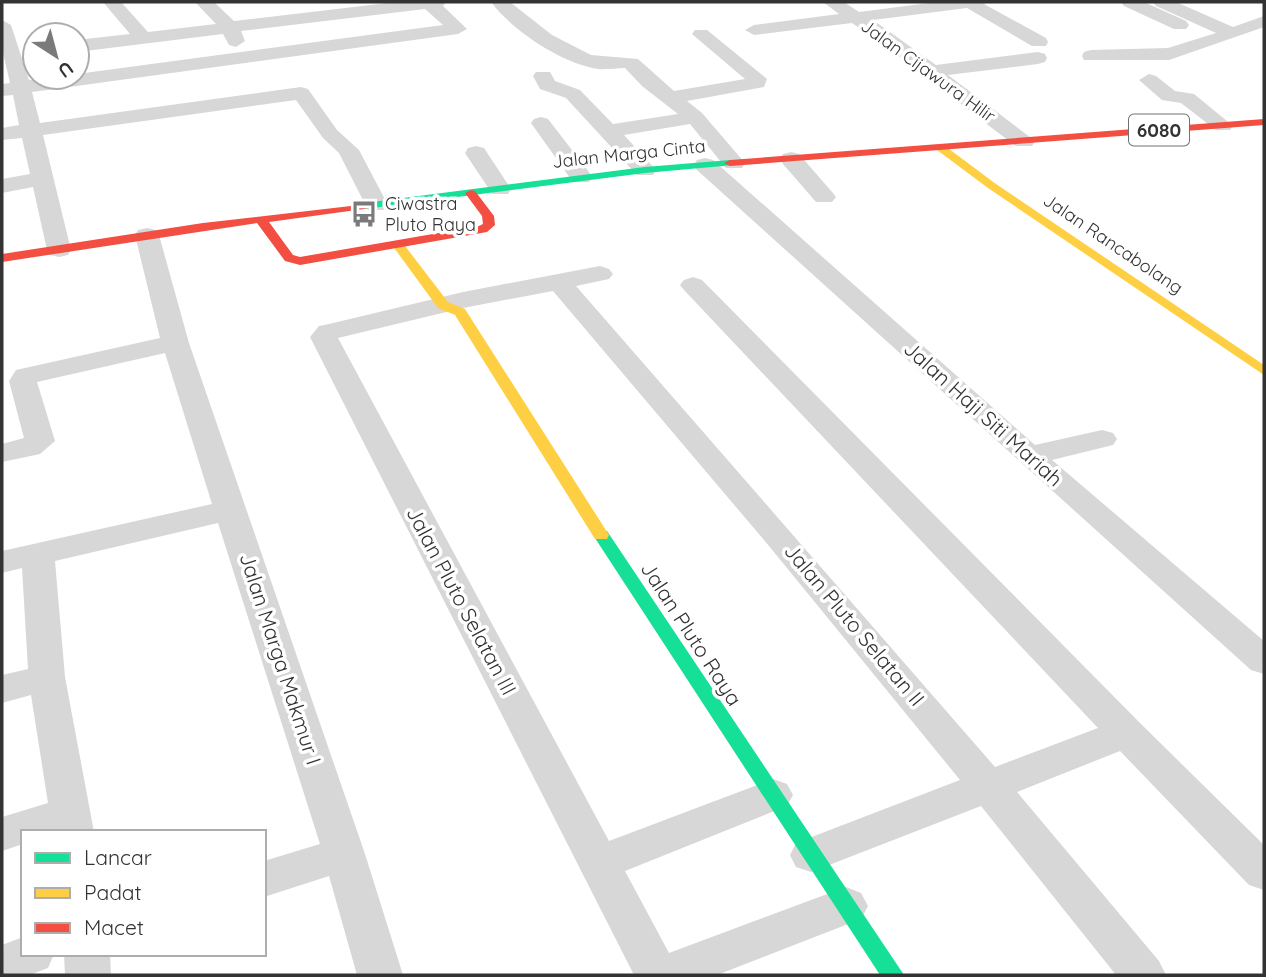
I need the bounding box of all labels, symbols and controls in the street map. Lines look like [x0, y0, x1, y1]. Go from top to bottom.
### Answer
street label: Jalan Cijawura Hilir [856, 14, 1000, 127]
north arrow [21, 21, 91, 91]
text: U [54, 56, 78, 83]
road number: 6080 [1129, 114, 1189, 146]
street label: Jalan Marga Cinta [551, 134, 707, 173]
street label: Jalan Rancabolang [1039, 188, 1188, 299]
place label: Ciwastra Pluto Raya [385, 192, 476, 236]
bus stop icon: Ciwastra Pluto Raya [349, 199, 379, 229]
street label: Jalan Haji Siti Mariah [899, 335, 1068, 491]
street label: Jalan Pluto Selatan III [401, 502, 523, 699]
street label: Jalan Pluto Selatan II [779, 538, 930, 711]
street label: Jalan Marga Makmur I [234, 550, 327, 768]
street label: Jalan Pluto Raya [636, 557, 748, 710]
legend [21, 830, 266, 956]
text: Lancar [84, 844, 152, 870]
text: Padat [84, 879, 142, 905]
text: Macet [84, 914, 144, 940]

